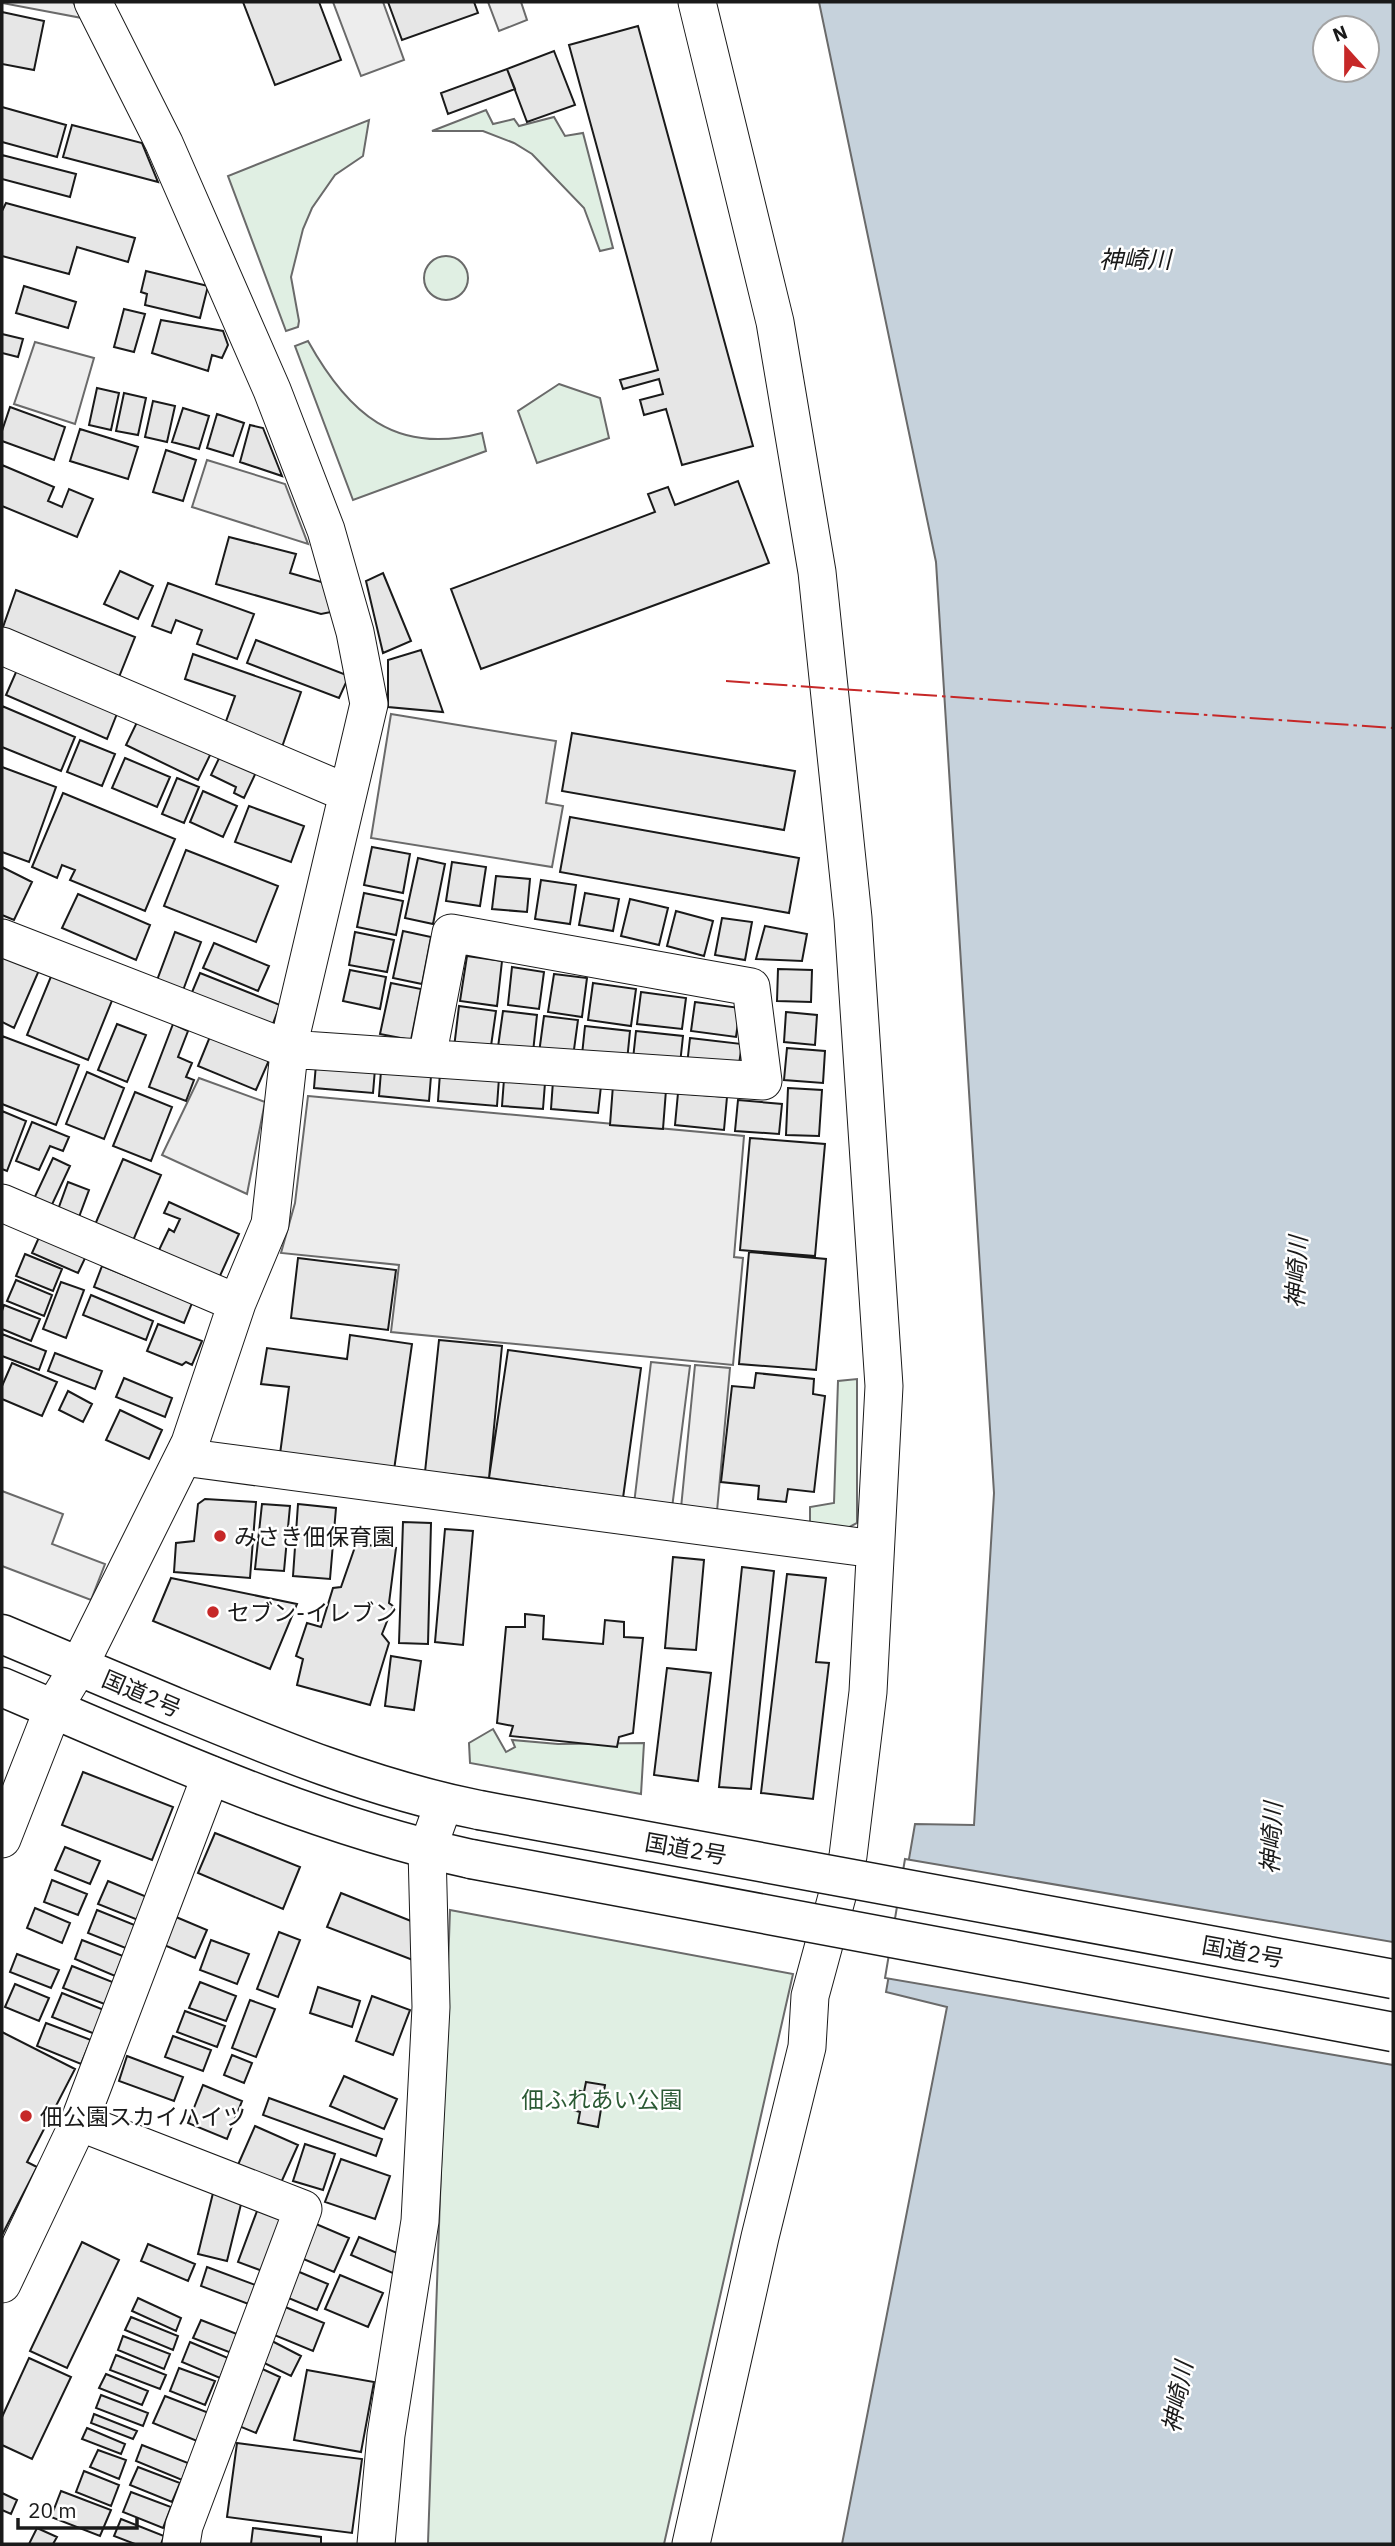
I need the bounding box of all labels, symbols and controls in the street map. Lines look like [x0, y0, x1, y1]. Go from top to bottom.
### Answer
north arrow [1311, 14, 1381, 84]
text: N [1329, 19, 1351, 47]
water label: 神崎川 [1099, 243, 1174, 275]
water label: 神崎川 [1278, 1232, 1314, 1309]
place label: みさき佃保育園 [234, 1521, 395, 1551]
marker: みさき佃保育園 [212, 1528, 228, 1544]
place label: セブン-イレブン [227, 1597, 397, 1627]
marker: セブン-イレブン [205, 1604, 221, 1620]
street label: 国道2号 [98, 1663, 186, 1723]
water label: 神崎川 [1253, 1798, 1289, 1875]
street label: 国道2号 [643, 1826, 729, 1870]
street label: 国道2号 [1200, 1929, 1286, 1973]
park label: 佃ふれあい公園 [522, 2084, 683, 2114]
place label: 佃公園スカイハイツ [40, 2101, 246, 2131]
marker: 佃公園スカイハイツ [18, 2108, 34, 2124]
water label: 神崎川 [1154, 2356, 1200, 2435]
scale bar [18, 2486, 136, 2530]
text: 20 m [28, 2496, 77, 2524]

